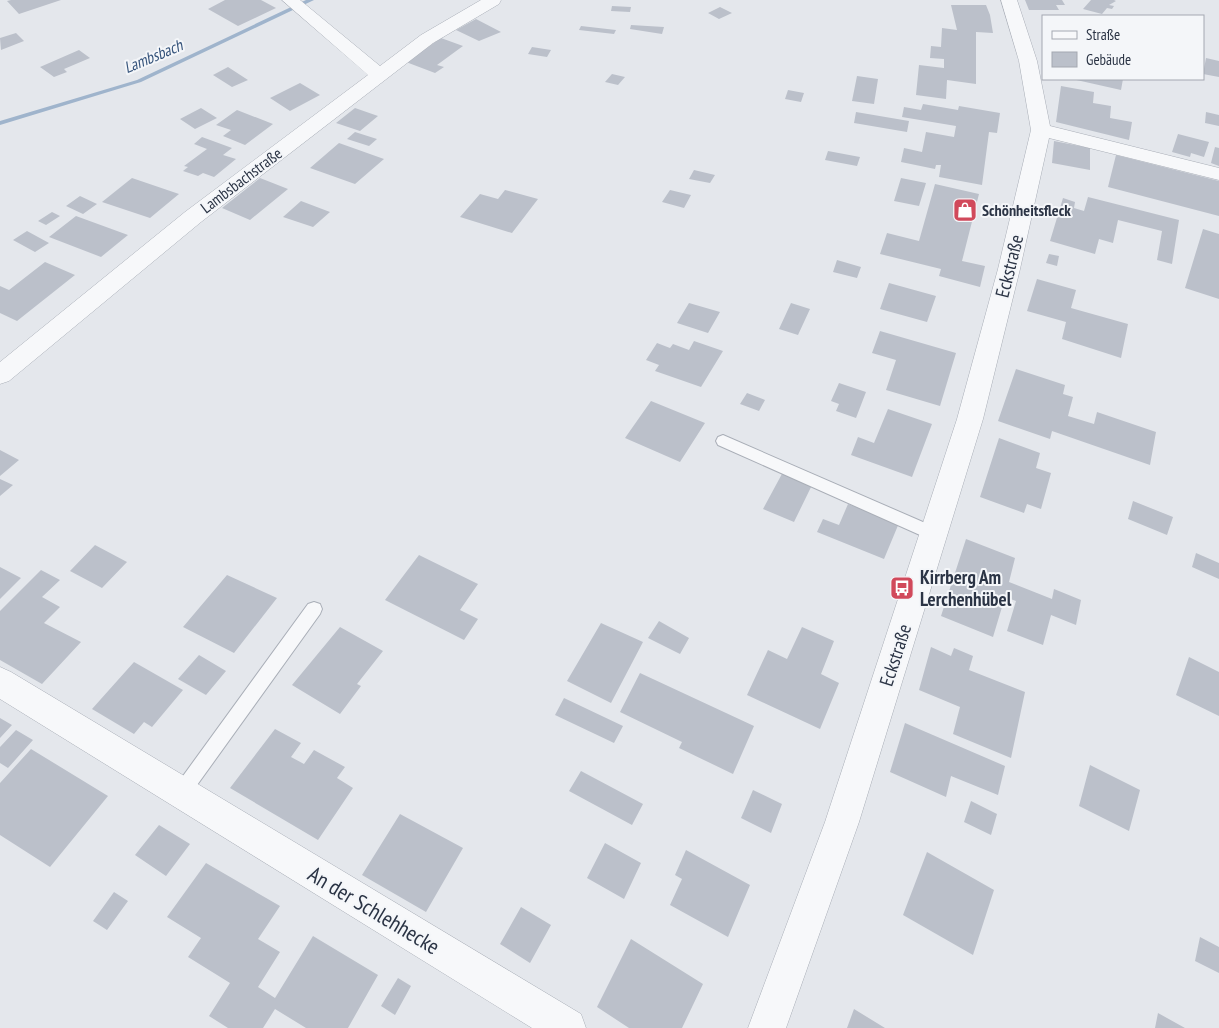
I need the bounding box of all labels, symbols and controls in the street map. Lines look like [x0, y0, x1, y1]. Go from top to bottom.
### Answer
legend [1042, 15, 1204, 80]
text: Straße [1086, 25, 1120, 44]
water label: Lambsbach [121, 34, 186, 77]
text: Gebäude [1086, 50, 1131, 69]
street label: Lambsbachstraße [196, 143, 286, 217]
shop icon: Schönheitsfleck [952, 197, 978, 223]
place label: Schönheitsfleck [982, 200, 1071, 220]
street label: Eckstraße [990, 232, 1028, 300]
place label: Kirrberg Am Lerchenhübel [920, 565, 1012, 611]
bus stop icon: Kirrberg Am Lerchenhübel [889, 575, 915, 601]
street label: Eckstraße [874, 621, 916, 689]
street label: An der Schlehhecke [303, 860, 445, 960]

